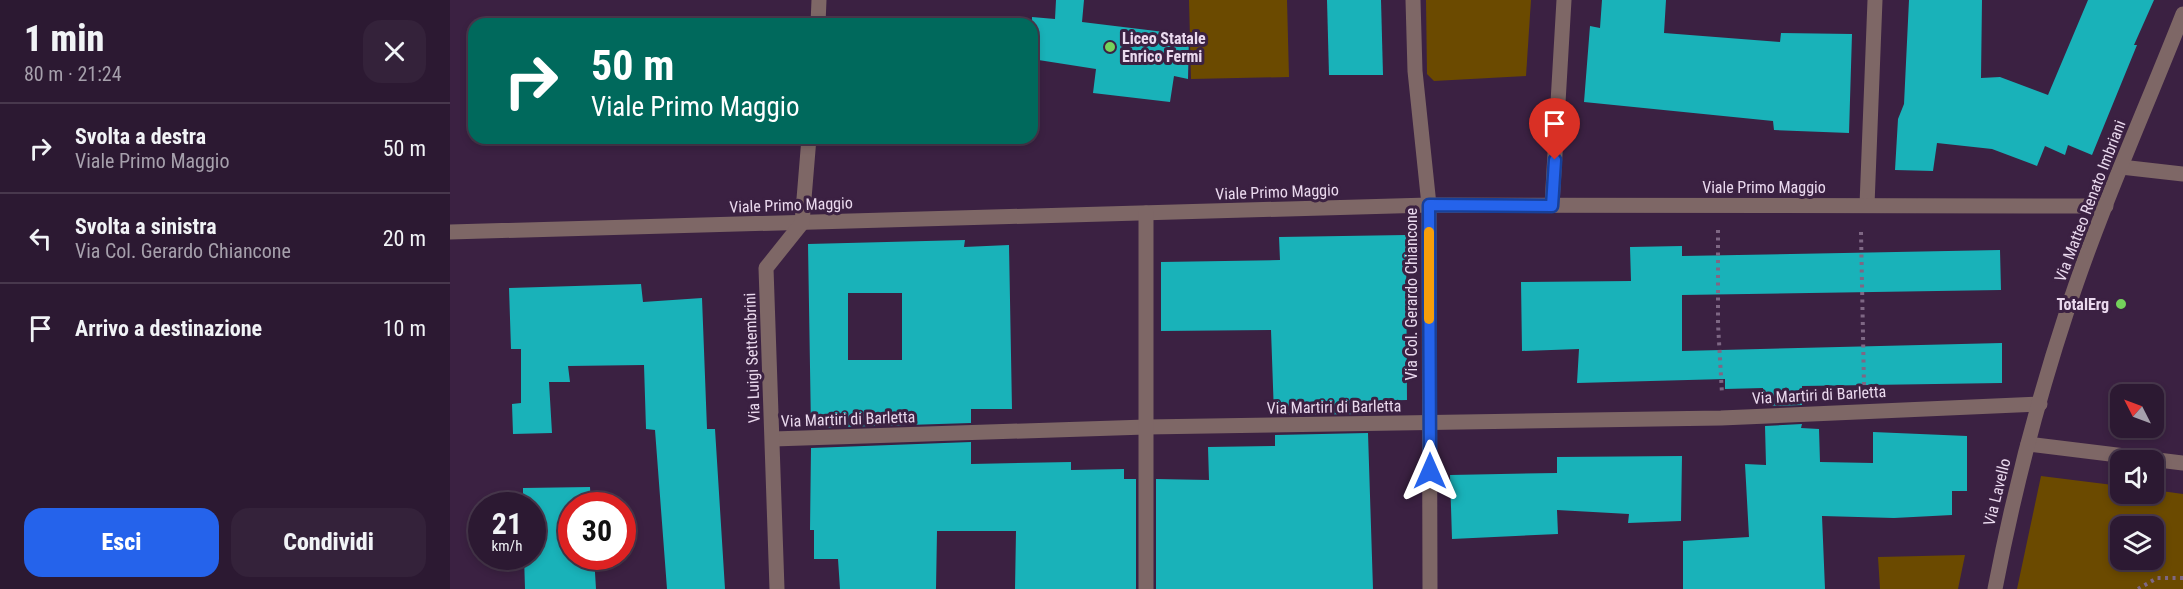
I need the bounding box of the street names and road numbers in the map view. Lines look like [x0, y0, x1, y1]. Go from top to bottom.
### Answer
street label: Via Matteo Renato Imbriani [2050, 117, 2130, 285]
street label: Viale Primo Maggio [1702, 178, 1826, 197]
street label: Viale Primo Maggio [1215, 180, 1339, 204]
street label: Viale Primo Maggio [729, 193, 853, 217]
street label: Via Col. Gerardo Chiancone [1402, 208, 1421, 380]
street label: Via Luigi Settembrini [740, 292, 764, 424]
street label: Via Martiri di Barletta [1751, 382, 1887, 408]
street label: Via Martiri di Barletta [1267, 396, 1401, 418]
street label: Via Martiri di Barletta [780, 407, 916, 431]
street label: Via Lavello [1979, 456, 2015, 528]

